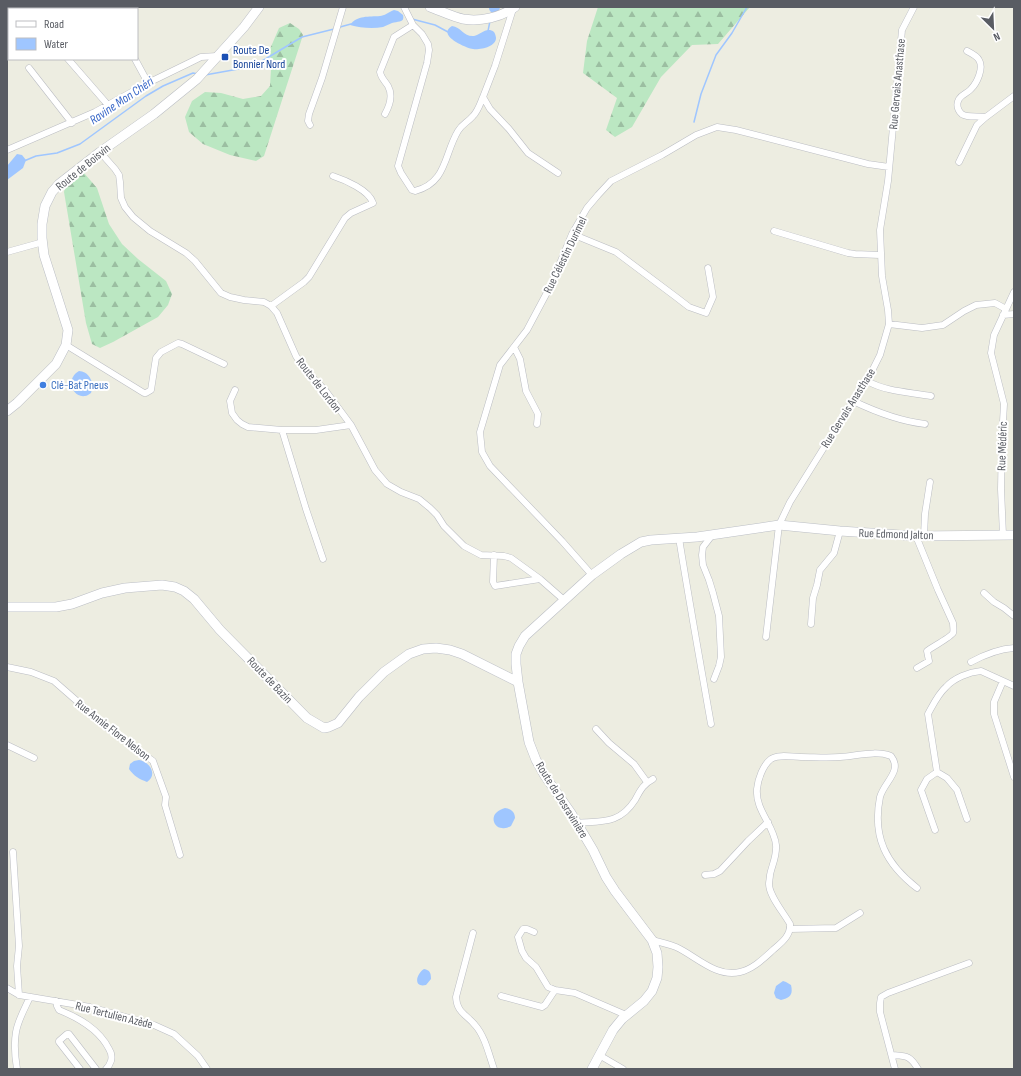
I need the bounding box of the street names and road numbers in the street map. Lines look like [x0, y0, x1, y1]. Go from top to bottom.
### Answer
street label: Rue Gervais Anasthase [886, 38, 909, 130]
street label: Route de Boisvin [53, 141, 114, 194]
street label: Rue Célestin Durimel [540, 214, 590, 296]
street label: Route de Lordon [293, 355, 345, 416]
street label: Rue Gervais Anasthase [818, 365, 879, 451]
street label: Rue Médéric [994, 421, 1011, 471]
street label: Rue Edmond Jalton [858, 526, 934, 543]
street label: Route de Bazin [244, 654, 296, 707]
street label: Rue Annie Flore Nelson [72, 696, 153, 764]
street label: Route de Desravinière [532, 759, 591, 841]
street label: Rue Tertulien Azède [74, 999, 154, 1032]

